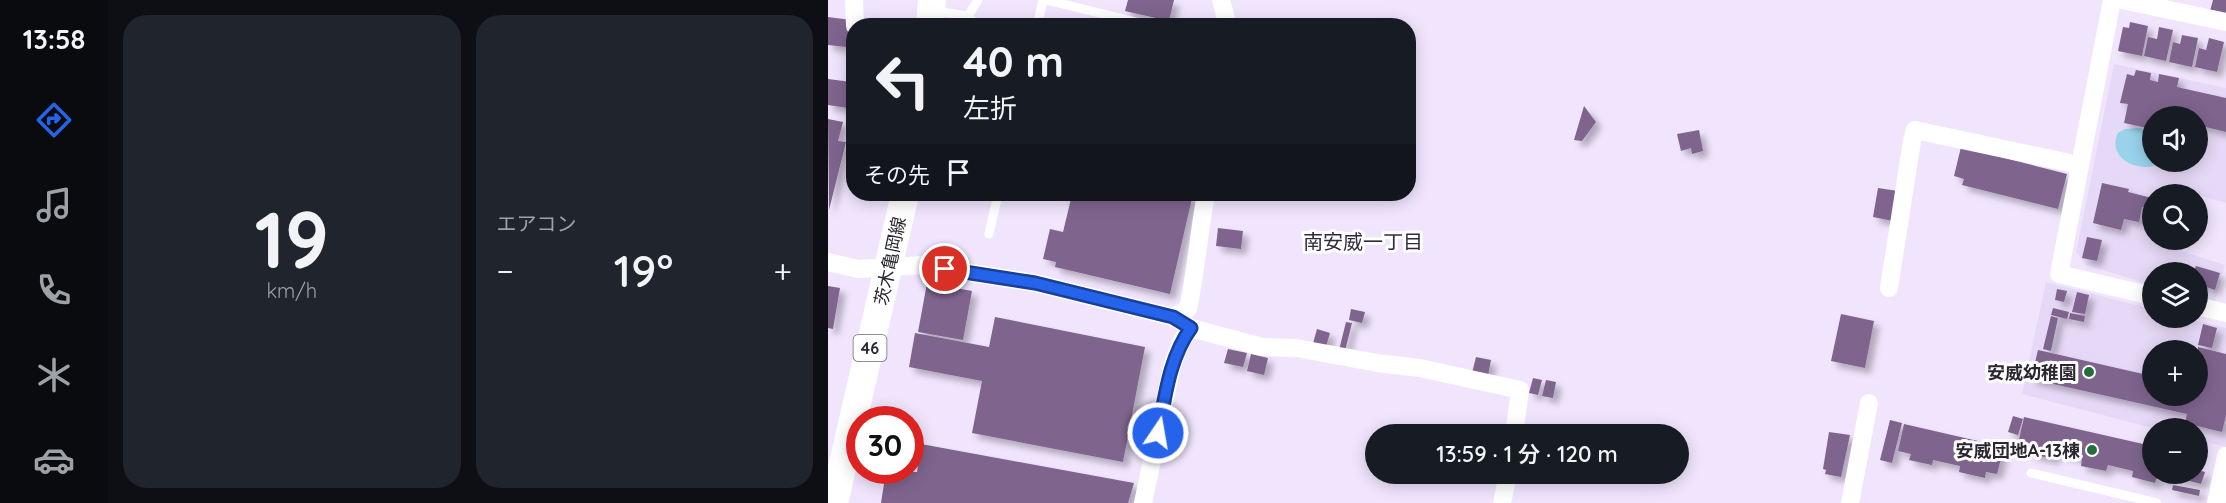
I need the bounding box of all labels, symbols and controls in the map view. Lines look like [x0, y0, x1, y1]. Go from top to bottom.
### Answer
text: 13:58 [23, 22, 85, 56]
text: 40 m [963, 35, 1064, 88]
icon: left [864, 42, 942, 120]
text: 左折 [963, 91, 1017, 125]
icon: directions [33, 99, 75, 141]
map controls [2142, 106, 2208, 484]
button: sound [2142, 106, 2208, 172]
icon: arrive [942, 156, 975, 189]
text: その先 [864, 161, 930, 189]
icon: music [33, 184, 75, 226]
button: search [2142, 184, 2208, 250]
text: 19 [254, 190, 329, 288]
text: エアコン [497, 211, 577, 236]
street label: 茨木亀岡線 [869, 215, 911, 307]
district label: 南安威一丁目 [1303, 229, 1423, 254]
text: 19° [614, 242, 673, 298]
pin [919, 243, 970, 294]
text: − [497, 250, 514, 291]
text: + [773, 250, 792, 291]
icon: arrive [928, 252, 961, 285]
button: layers [2142, 262, 2208, 328]
icon: phone [33, 269, 75, 311]
text: km/h [266, 278, 317, 303]
road number: 46 [854, 335, 886, 361]
button: + [2142, 340, 2208, 406]
icon: climate [33, 354, 75, 396]
place label: 安威幼稚園 [1987, 361, 2077, 384]
marker: 安威幼稚園 [2082, 365, 2096, 379]
position arrow [1126, 401, 1190, 465]
speed limit sign: 30 [846, 406, 924, 484]
button: − [2142, 418, 2208, 484]
icon: car [33, 439, 75, 481]
place label: 安威団地A-13棟 [1955, 439, 2080, 462]
text: 13:59 · 1 分 · 120 m [1436, 440, 1618, 468]
marker: 安威団地A-13棟 [2085, 443, 2099, 457]

